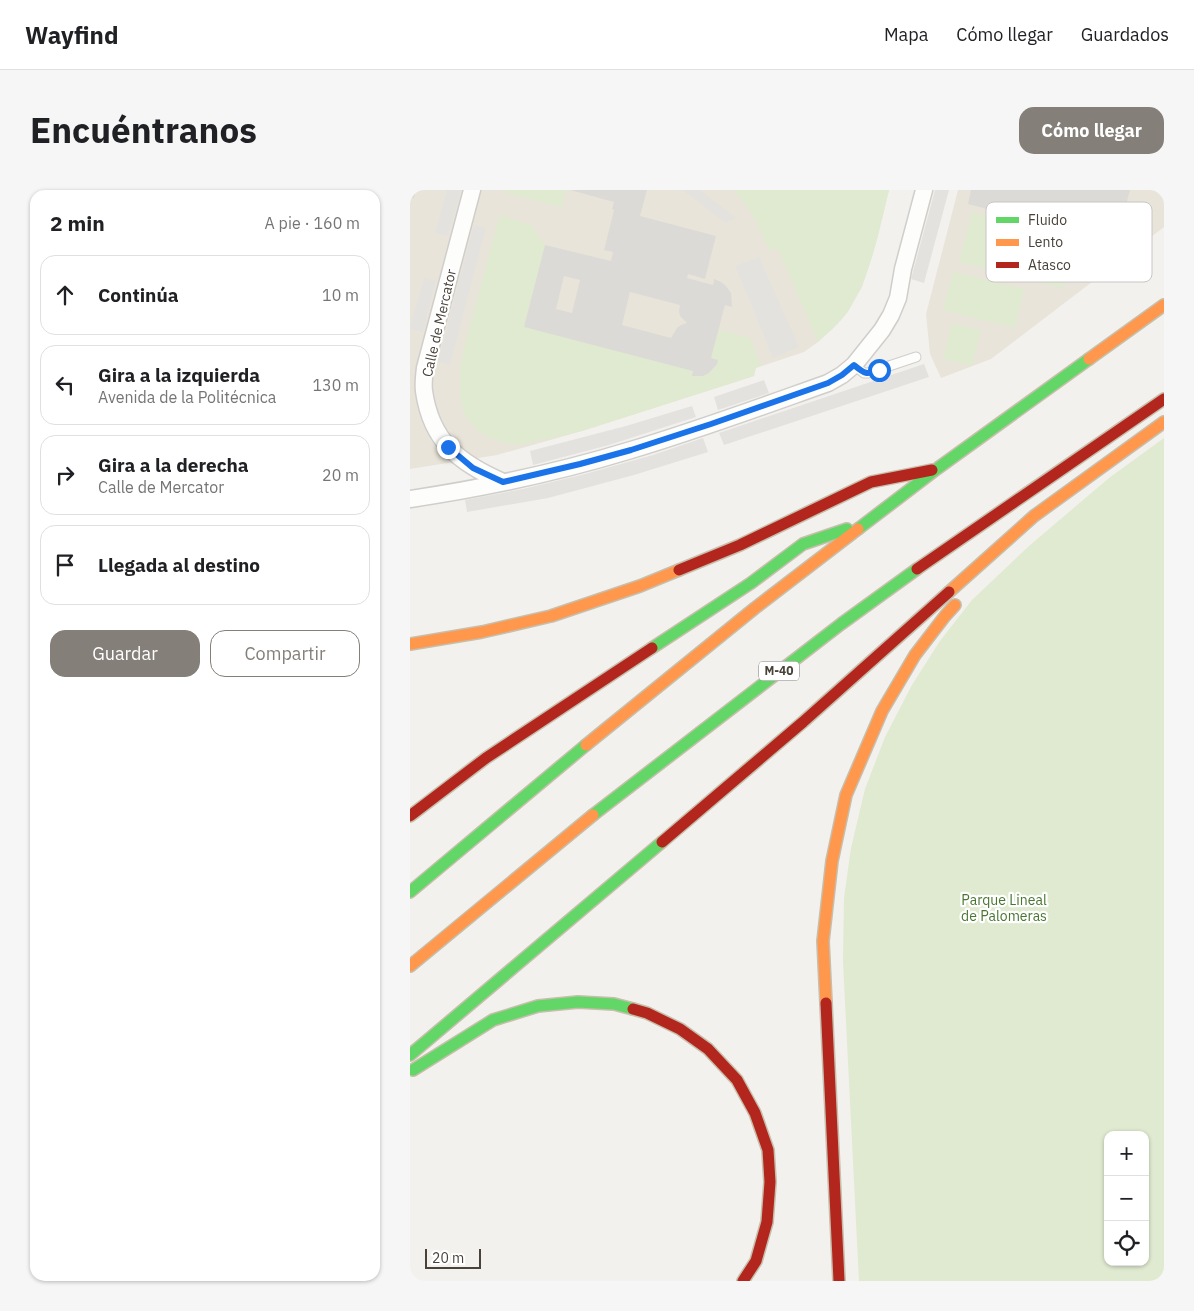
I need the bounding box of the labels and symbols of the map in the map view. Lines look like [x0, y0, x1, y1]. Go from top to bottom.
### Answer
legend [986, 202, 1152, 282]
text: Fluido [1028, 211, 1067, 229]
text: Lento [1028, 233, 1063, 251]
text: Atasco [1028, 256, 1071, 274]
street label: Calle de Mercator [418, 267, 460, 379]
route start [868, 359, 891, 382]
route end [437, 436, 460, 459]
road number: M-40 [759, 662, 799, 681]
park label: Parque Lineal de Palomeras [961, 891, 1047, 925]
scale bar [425, 1246, 481, 1269]

